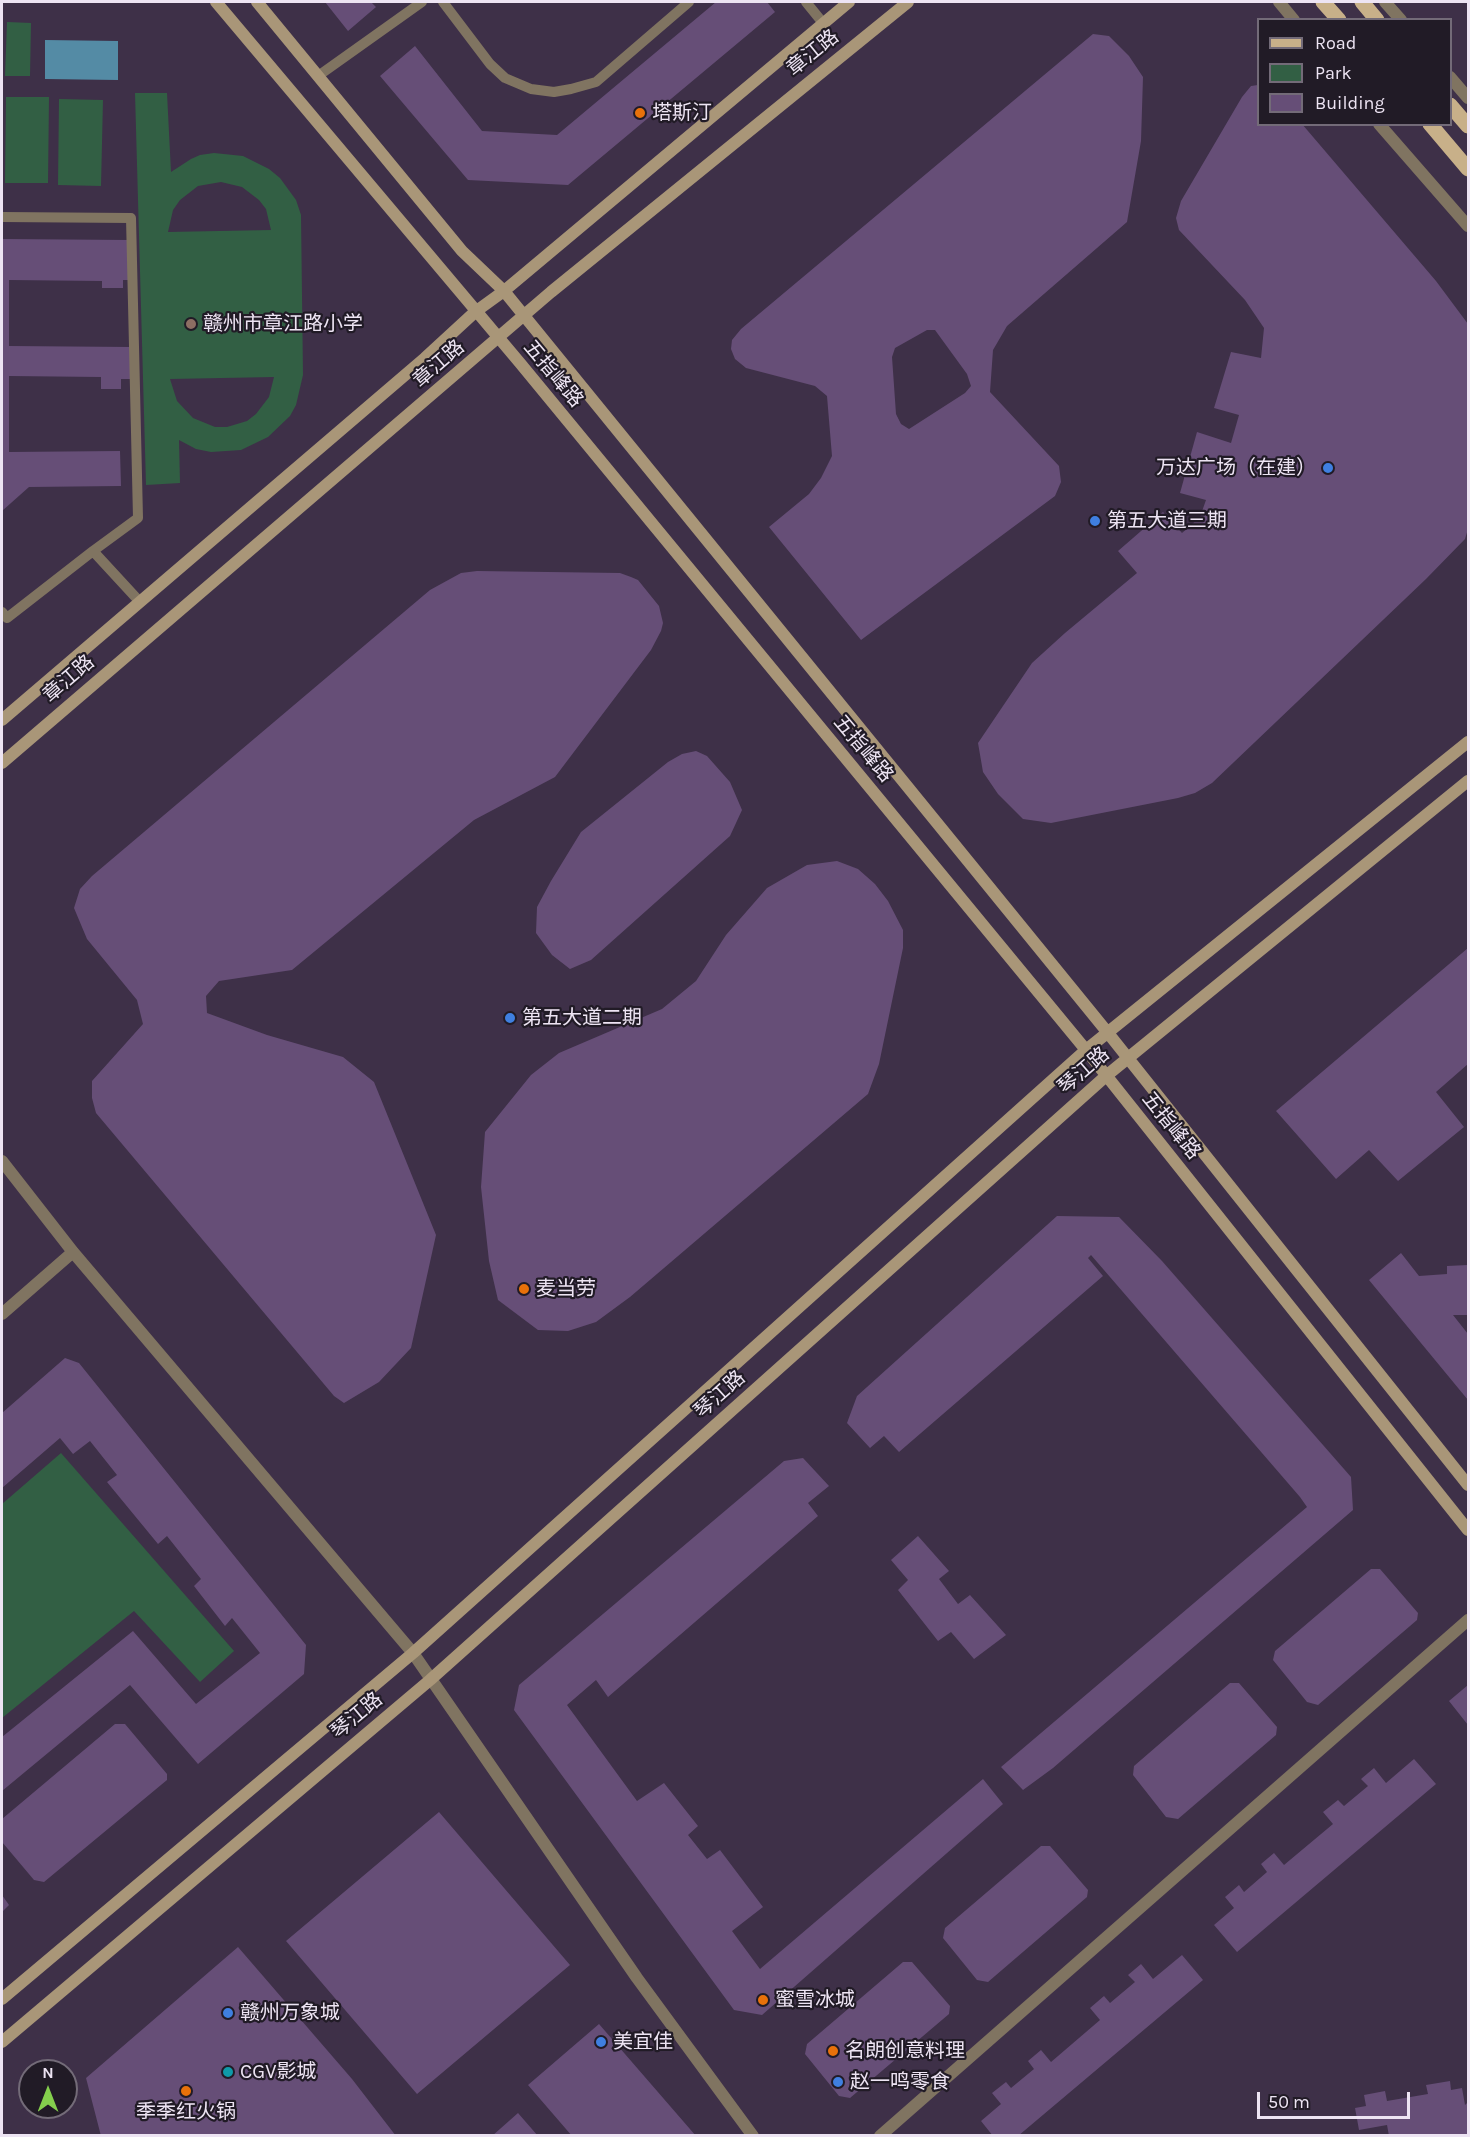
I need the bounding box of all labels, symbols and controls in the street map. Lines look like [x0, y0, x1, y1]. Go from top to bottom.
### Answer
legend [1257, 18, 1452, 126]
street label: 章江路 [782, 25, 844, 81]
text: Road [1315, 32, 1356, 54]
text: Park [1315, 62, 1352, 84]
text: Building [1315, 92, 1385, 114]
place label: 塔斯汀 [652, 101, 712, 125]
marker: 塔斯汀 [633, 106, 647, 120]
place label: 赣州市章江路小学 [203, 312, 363, 336]
marker: 赣州市章江路小学 [184, 317, 198, 331]
street label: 章江路 [408, 335, 470, 393]
street label: 五指峰路 [518, 336, 588, 412]
place label: 万达广场（在建） [1156, 456, 1316, 480]
marker: 万达广场（在建） [1321, 461, 1335, 475]
place label: 第五大道三期 [1107, 509, 1227, 533]
marker: 第五大道三期 [1088, 514, 1102, 528]
street label: 章江路 [38, 650, 100, 708]
street label: 五指峰路 [828, 711, 898, 787]
place label: 第五大道二期 [522, 1006, 642, 1030]
marker: 第五大道二期 [503, 1011, 517, 1025]
street label: 琴江路 [1053, 1042, 1115, 1100]
street label: 五指峰路 [1137, 1087, 1205, 1165]
place label: 麦当劳 [536, 1277, 596, 1301]
marker: 麦当劳 [517, 1282, 531, 1296]
street label: 琴江路 [690, 1366, 750, 1424]
street label: 琴江路 [326, 1688, 388, 1744]
place label: 蜜雪冰城 [775, 1988, 855, 2012]
marker: 蜜雪冰城 [756, 1993, 770, 2007]
place label: 赣州万象城 [240, 2001, 340, 2025]
marker: 赣州万象城 [221, 2006, 235, 2020]
place label: 美宜佳 [613, 2030, 673, 2054]
marker: 美宜佳 [594, 2035, 608, 2049]
place label: 名朗创意料理 [845, 2039, 965, 2063]
marker: 名朗创意料理 [826, 2044, 840, 2058]
north arrow [18, 2059, 78, 2119]
place label: CGV影城 [240, 2060, 316, 2084]
text: N [42, 2063, 54, 2082]
marker: CGV影城 [221, 2065, 235, 2079]
place label: 赵一鸣零食 [850, 2070, 950, 2094]
marker: 赵一鸣零食 [831, 2075, 845, 2089]
scale bar [1260, 2080, 1413, 2118]
marker: 季季红火锅 [179, 2084, 193, 2098]
text: 50 m [1268, 2091, 1310, 2113]
place label: 季季红火锅 [136, 2100, 236, 2124]

